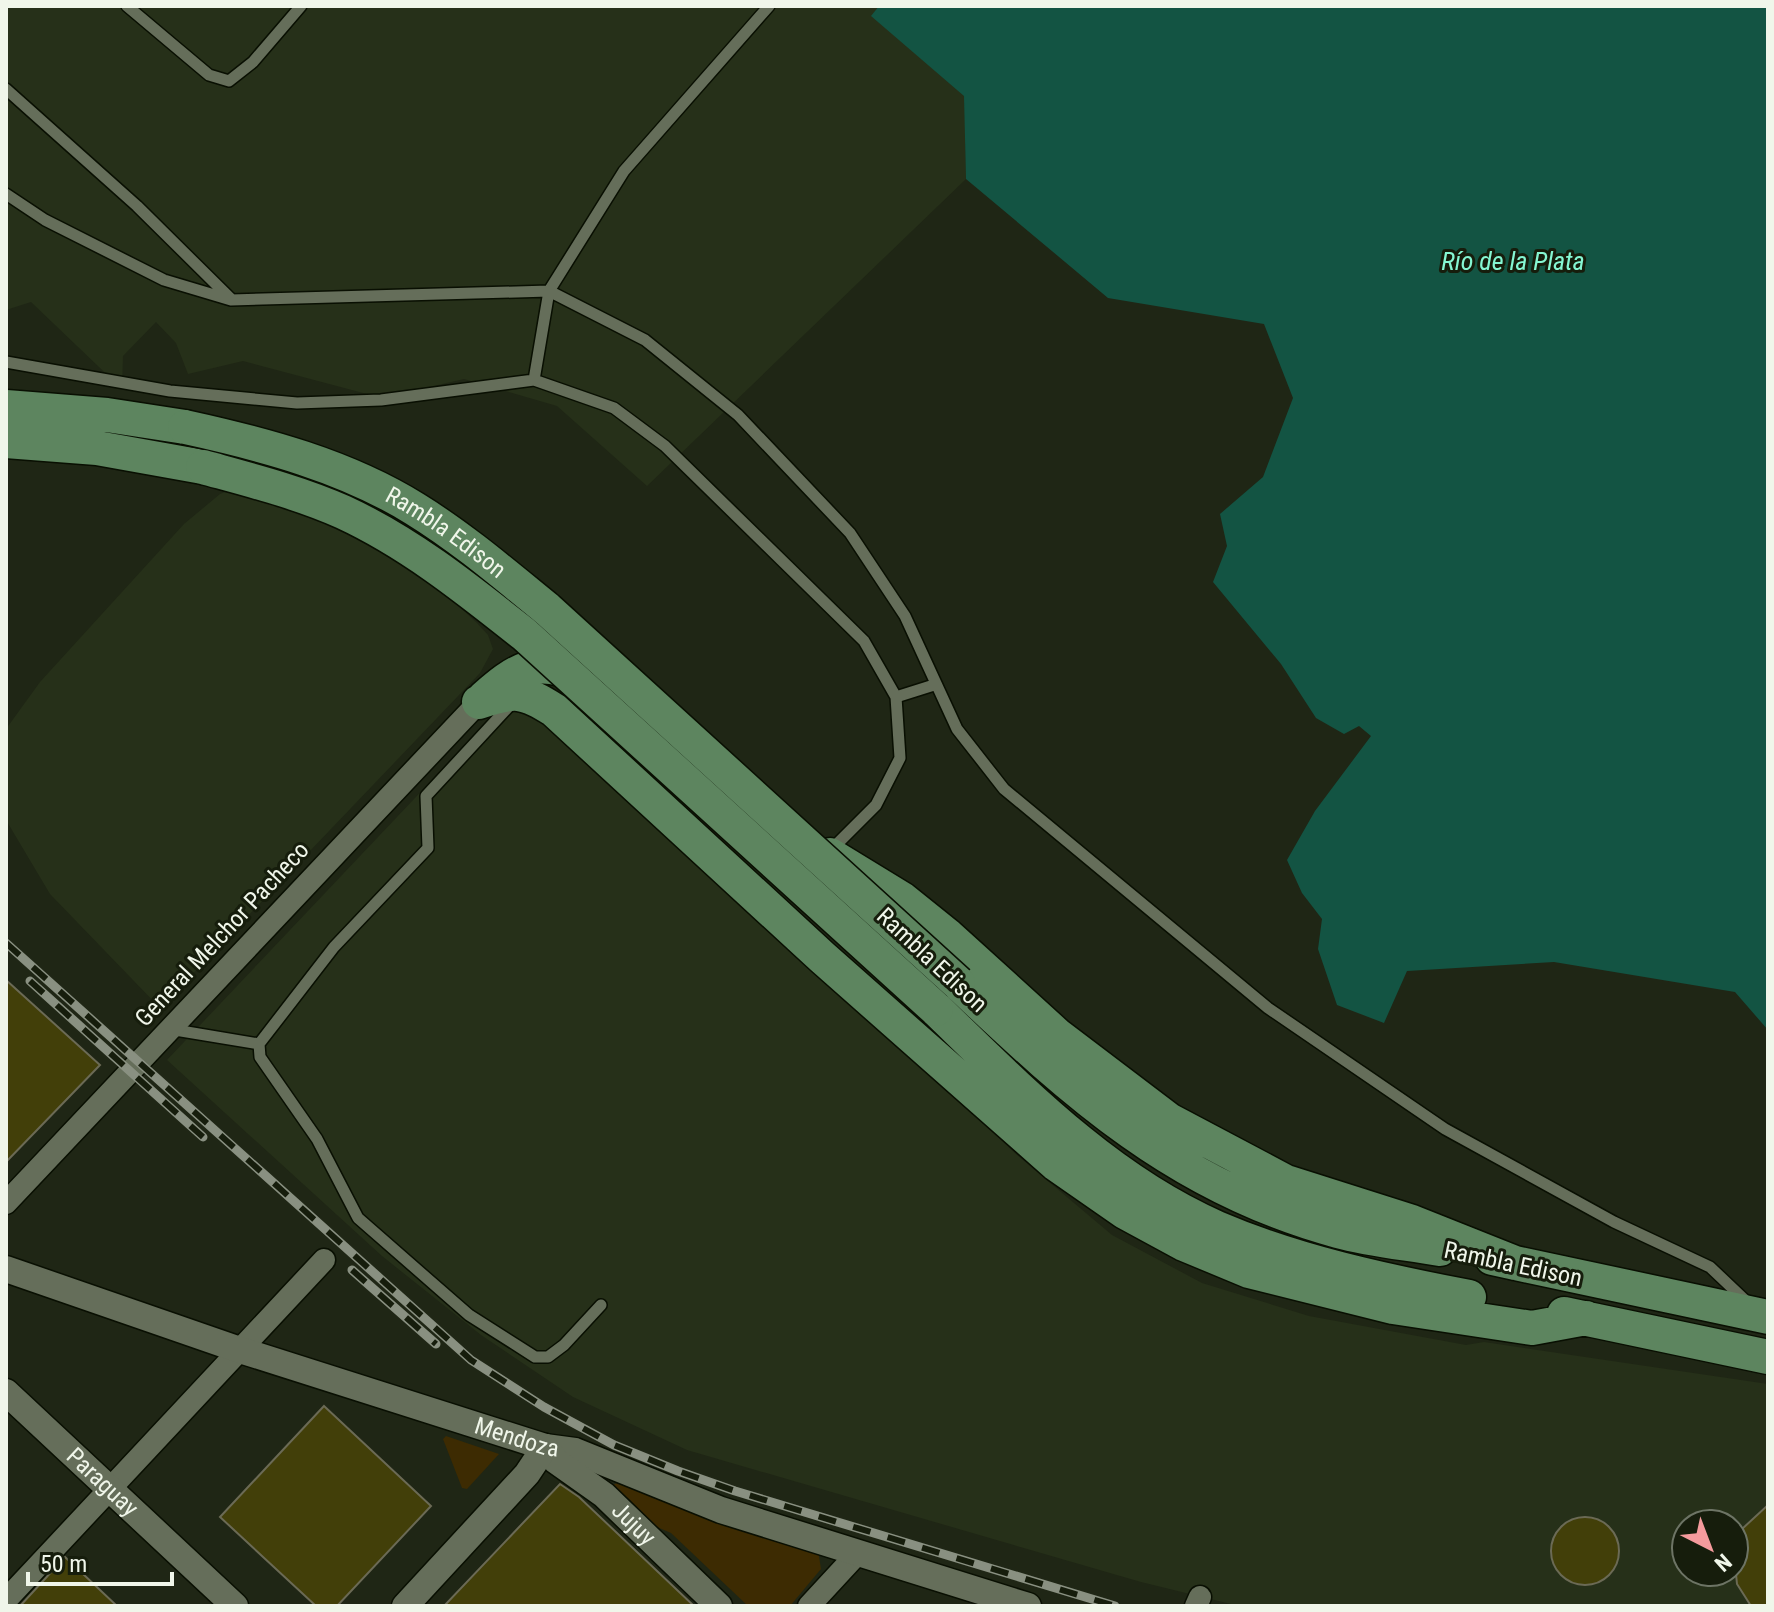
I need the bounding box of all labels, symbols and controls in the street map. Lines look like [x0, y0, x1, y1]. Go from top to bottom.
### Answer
water label: Río de la Plata [1441, 246, 1585, 276]
street label: Rambla Edison [381, 481, 512, 584]
street label: General Melchor Pacheco [129, 836, 315, 1032]
street label: Rambla Edison [871, 902, 993, 1018]
street label: Rambla Edison [1441, 1236, 1585, 1292]
street label: Mendoza [471, 1412, 560, 1463]
street label: Paraguay [61, 1442, 144, 1522]
street label: Jujuy [606, 1496, 662, 1551]
north arrow [1670, 1508, 1750, 1588]
scale bar [28, 1536, 172, 1586]
text: N [1710, 1549, 1736, 1576]
text: 50 m [40, 1550, 87, 1578]

